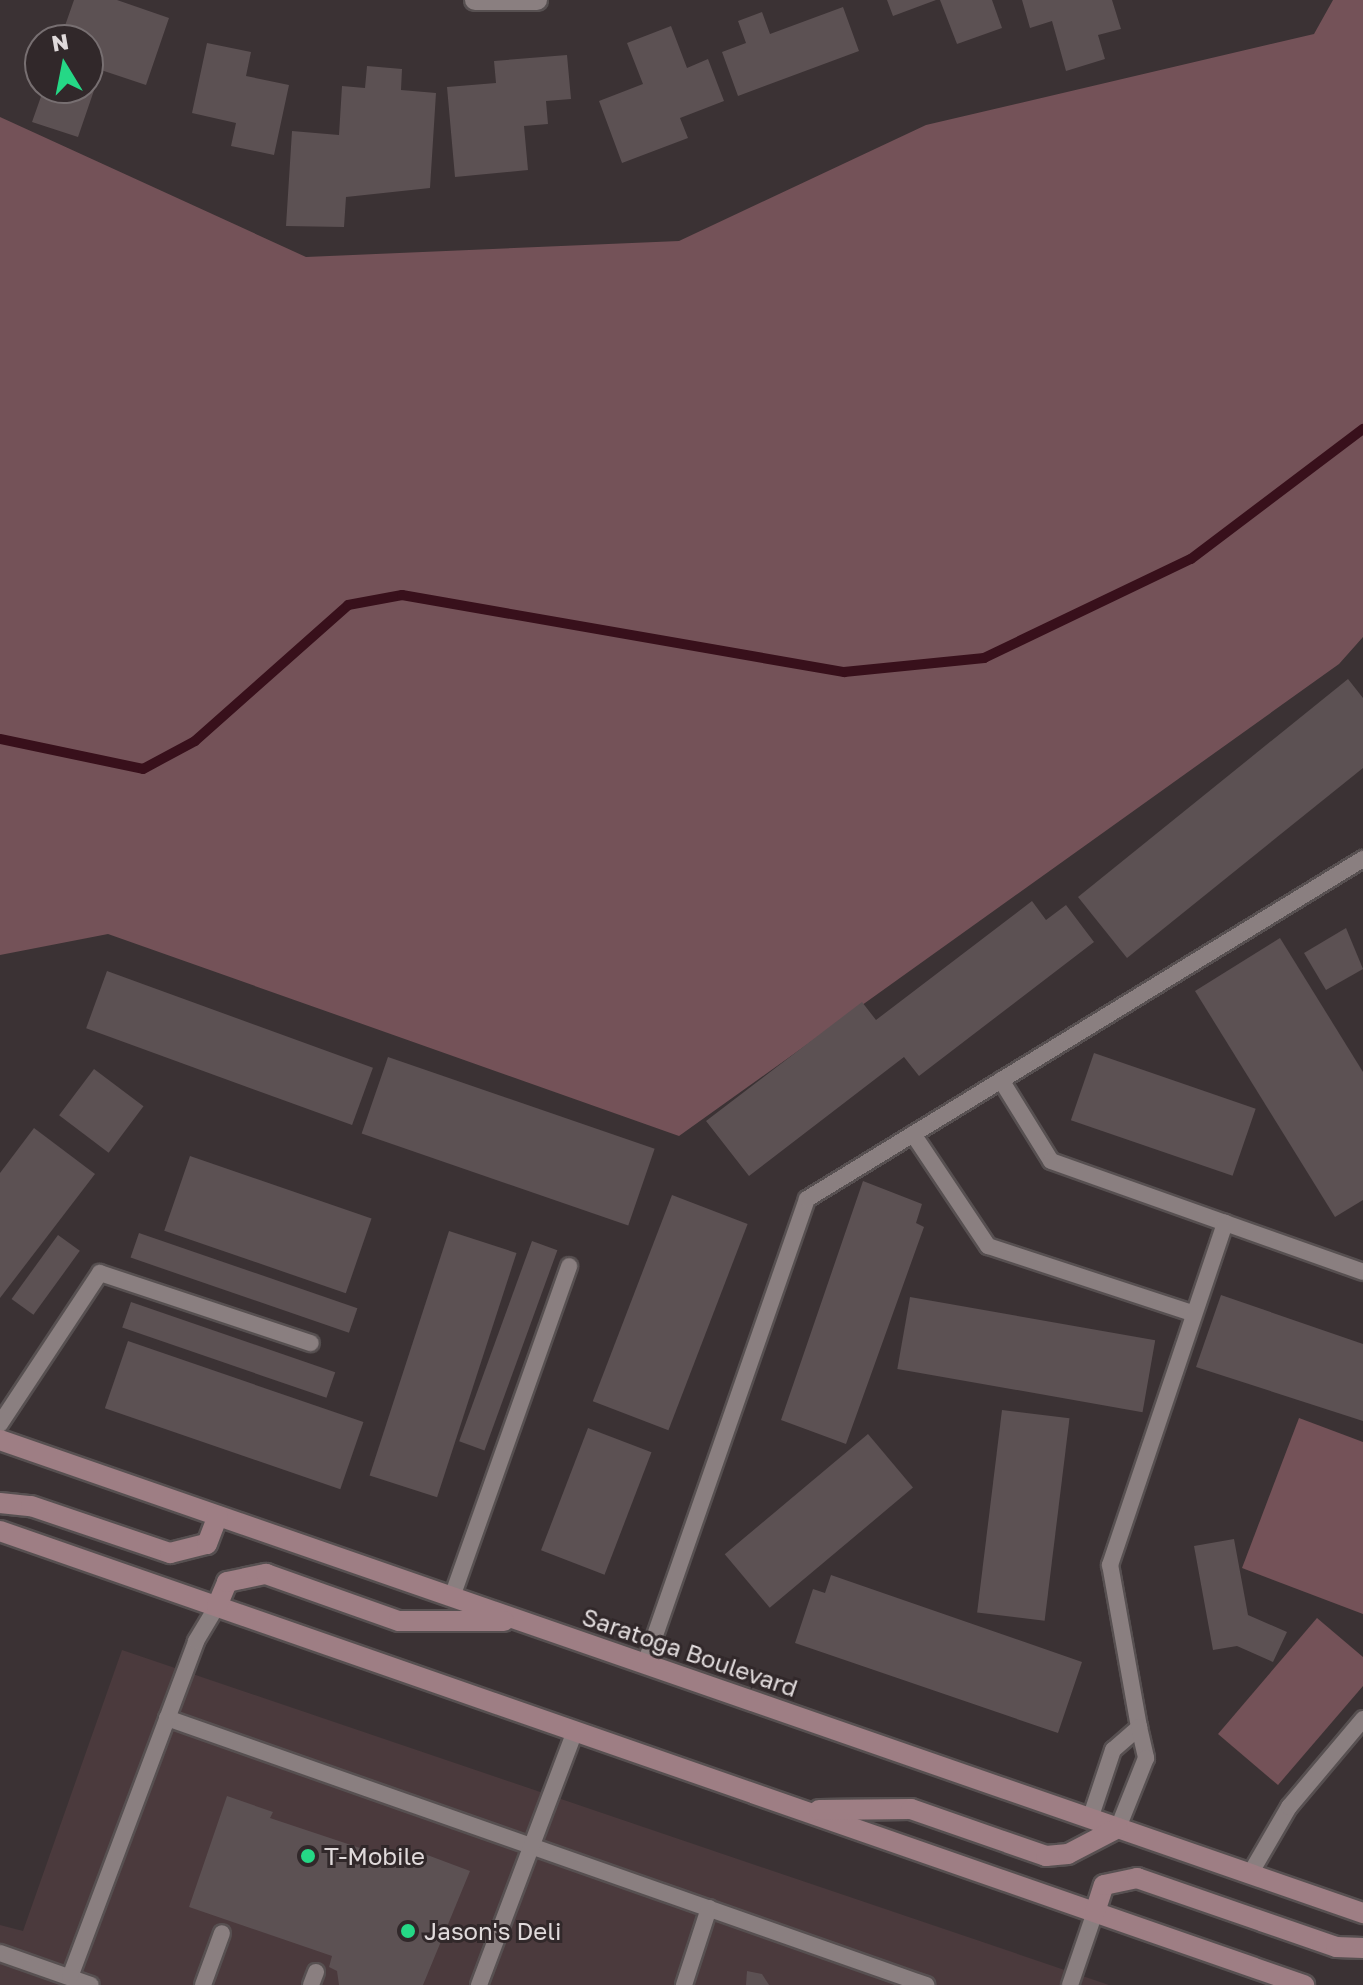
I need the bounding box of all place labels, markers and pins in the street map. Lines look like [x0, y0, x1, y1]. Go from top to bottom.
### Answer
place label: T-Mobile [324, 1842, 425, 1870]
marker: T-Mobile [299, 1847, 317, 1865]
place label: Jason's Deli [424, 1917, 561, 1945]
marker: Jason's Deli [399, 1922, 417, 1940]

